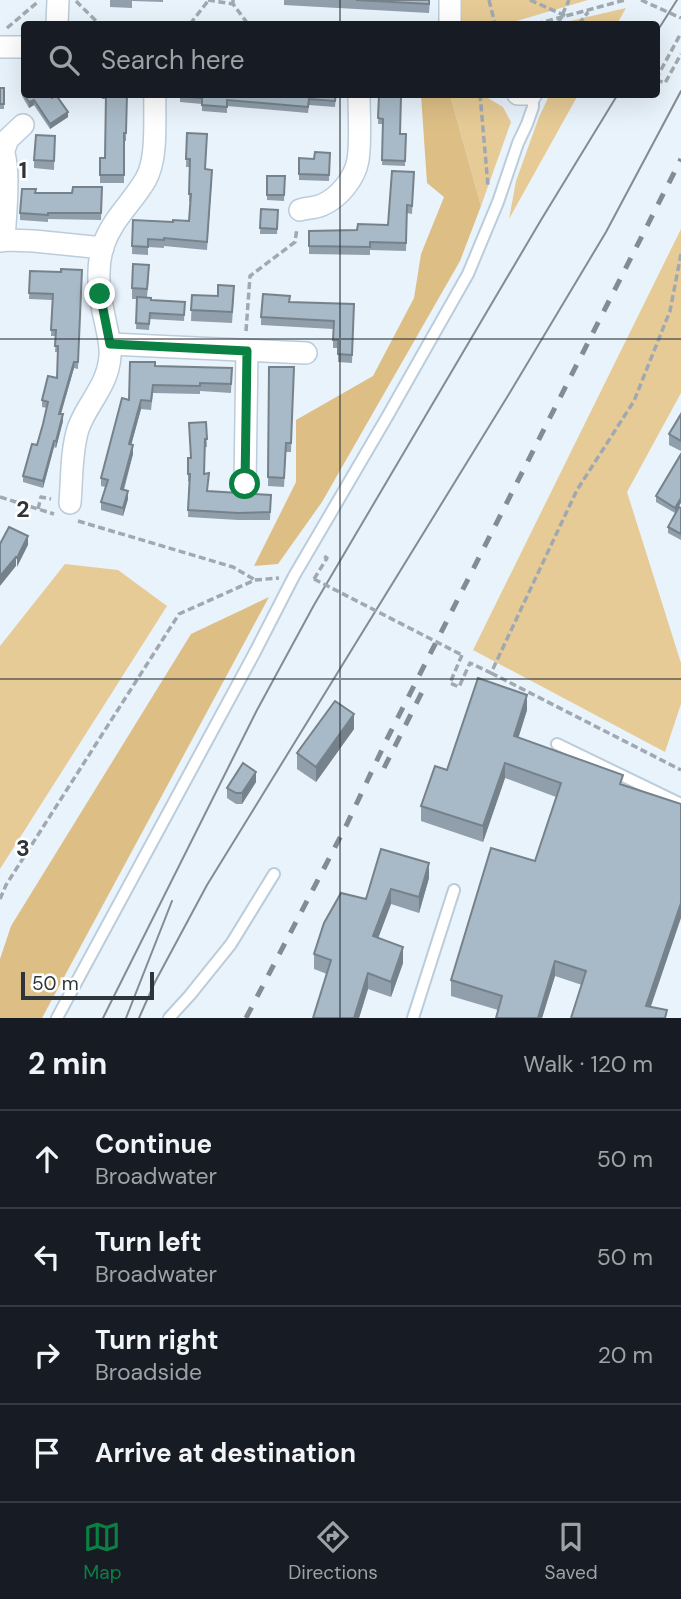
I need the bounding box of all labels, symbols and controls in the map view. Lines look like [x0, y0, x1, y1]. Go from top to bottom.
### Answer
search box [21, 21, 660, 98]
icon: search [45, 41, 83, 79]
text: Search here [101, 43, 244, 77]
text: 1 [19, 155, 27, 185]
route end [84, 278, 115, 309]
route start [229, 468, 260, 499]
text: 2 [16, 494, 30, 524]
text: 3 [16, 833, 30, 863]
scale bar [21, 969, 154, 1001]
text: 50 m [32, 971, 79, 996]
text: 2 min [28, 1044, 107, 1083]
text: Walk · 120 m [523, 1049, 653, 1079]
text: Continue [95, 1127, 212, 1161]
icon: ahead [28, 1140, 66, 1178]
text: 50 m [597, 1144, 653, 1174]
text: Broadwater [95, 1161, 217, 1191]
text: Turn left [95, 1225, 202, 1259]
icon: left [28, 1238, 66, 1276]
text: 50 m [597, 1242, 653, 1272]
text: Broadwater [95, 1259, 217, 1289]
text: Turn right [95, 1323, 219, 1357]
icon: right [28, 1336, 66, 1374]
text: 20 m [598, 1340, 653, 1370]
text: Broadside [95, 1357, 202, 1387]
icon: arrive [28, 1434, 66, 1472]
text: Arrive at destination [95, 1436, 356, 1470]
tab: Map [83, 1518, 122, 1585]
tab: Directions [288, 1518, 378, 1585]
tab: Saved [544, 1518, 598, 1585]

